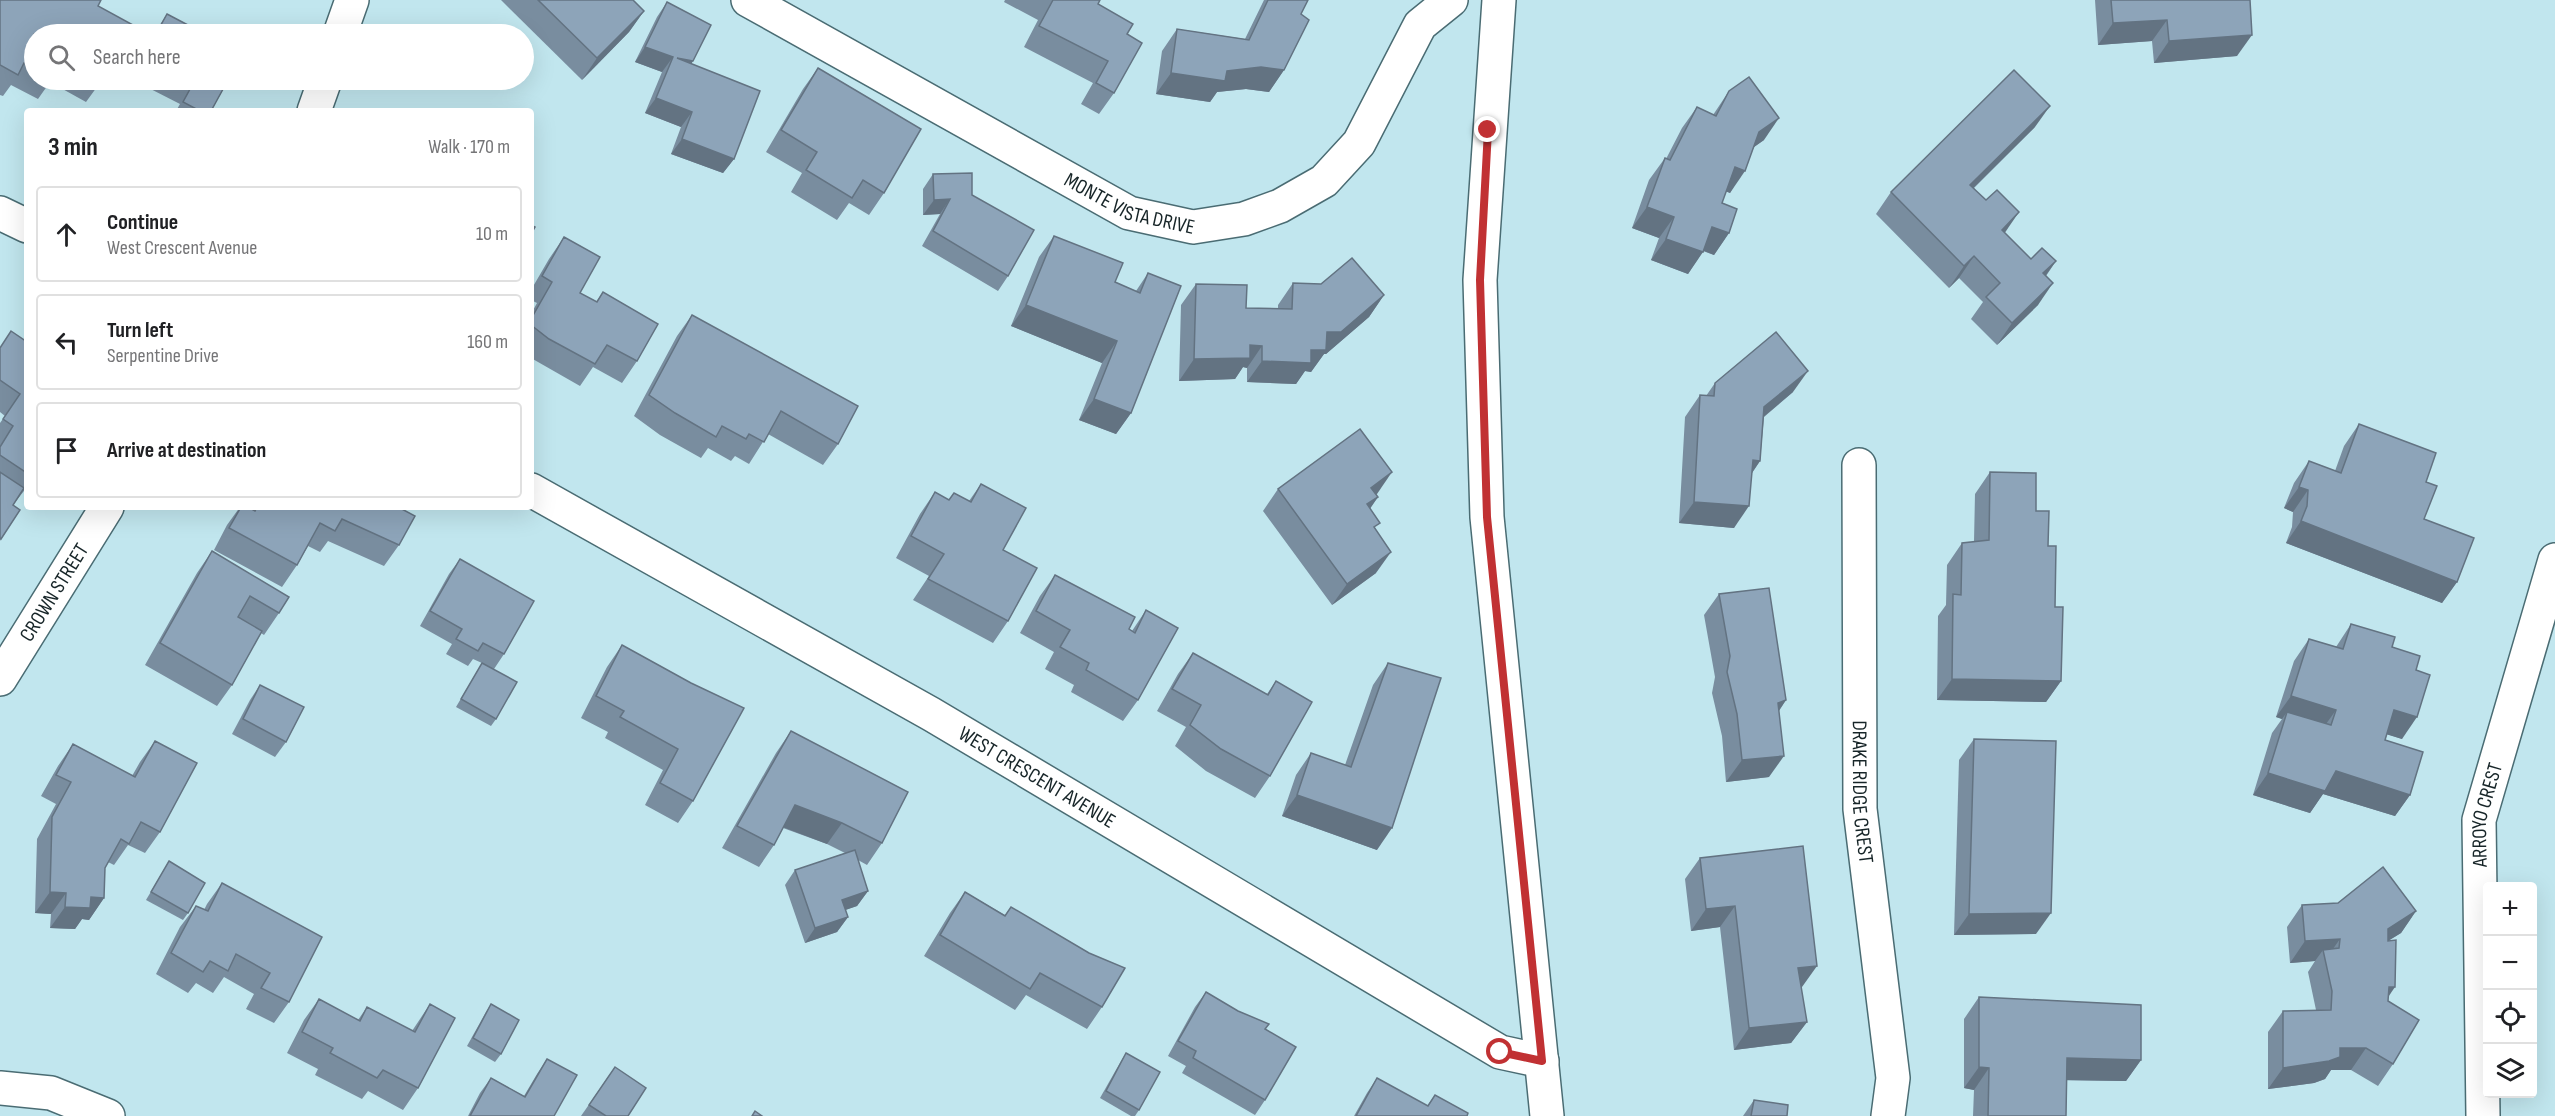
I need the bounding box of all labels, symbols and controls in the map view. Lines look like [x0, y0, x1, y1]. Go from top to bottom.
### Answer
search box [24, 24, 534, 90]
icon: search [45, 41, 78, 74]
text: Search here [93, 44, 180, 71]
route end [1474, 116, 1500, 142]
text: 3 min [48, 132, 98, 163]
text: Walk · 170 m [428, 135, 510, 159]
street label: MONTE VISTA DRIVE [1060, 167, 1197, 240]
text: Continue [107, 209, 178, 236]
icon: ahead [50, 218, 83, 251]
text: 10 m [476, 222, 508, 246]
text: West Crescent Avenue [107, 236, 257, 260]
text: Turn left [107, 317, 173, 344]
icon: left [50, 326, 83, 359]
text: 160 m [467, 330, 508, 354]
text: Serpentine Drive [107, 344, 219, 368]
icon: arrive [50, 434, 83, 467]
text: Arrive at destination [107, 437, 266, 464]
street label: CROWN STREET [14, 539, 94, 646]
street label: DRAKE RIDGE CREST [1847, 720, 1879, 865]
street label: WEST CRESCENT AVENUE [954, 721, 1120, 834]
street label: ARROYO CREST [2467, 759, 2508, 868]
map controls [2483, 882, 2537, 1098]
button: + [2483, 882, 2537, 936]
button: − [2483, 936, 2537, 990]
button: locate [2483, 990, 2537, 1044]
route start [1486, 1038, 1512, 1064]
button: layers [2483, 1044, 2537, 1098]

